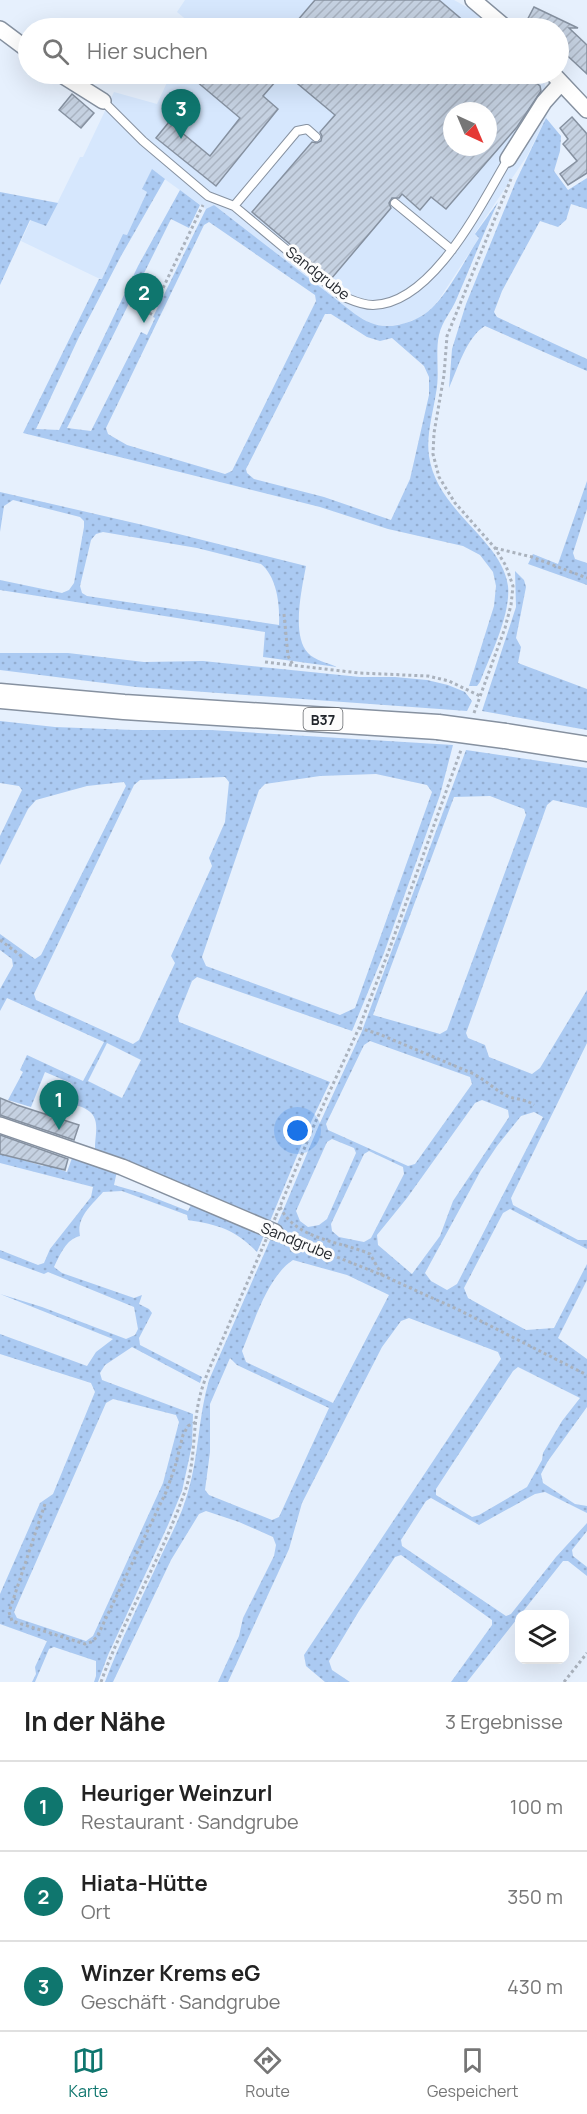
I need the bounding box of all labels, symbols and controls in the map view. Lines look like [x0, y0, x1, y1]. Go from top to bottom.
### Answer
search box [18, 18, 569, 84]
icon: search [39, 35, 72, 68]
text: Hier suchen [87, 36, 208, 66]
pin: 3 [162, 90, 201, 139]
north arrow [443, 102, 497, 156]
street label: Sandgrube [282, 241, 355, 305]
pin: 2 [124, 274, 164, 323]
road number: B37 [304, 708, 342, 730]
pin: 1 [40, 1080, 78, 1130]
your location [283, 1116, 312, 1145]
street label: Sandgrube [258, 1217, 336, 1265]
map controls [515, 1610, 569, 1664]
button: layers [515, 1610, 569, 1664]
text: In der Nähe [24, 1703, 166, 1739]
text: 3 Ergebnisse [445, 1708, 563, 1735]
text: Heuriger Weinzurl [81, 1778, 273, 1808]
text: 1 [39, 1793, 48, 1820]
text: 100 m [510, 1793, 563, 1820]
text: Restaurant · Sandgrube [81, 1808, 299, 1835]
text: Hiata-Hütte [81, 1868, 208, 1898]
text: 2 [38, 1883, 49, 1910]
text: 350 m [507, 1883, 563, 1910]
text: Ort [81, 1898, 111, 1925]
text: Winzer Krems eG [81, 1958, 260, 1988]
text: 3 [38, 1973, 49, 2000]
text: 430 m [507, 1973, 563, 2000]
text: Geschäft · Sandgrube [81, 1988, 281, 2015]
tab: Karte [69, 2044, 108, 2102]
tab: Route [245, 2044, 290, 2102]
tab: Gespeichert [427, 2044, 518, 2102]

